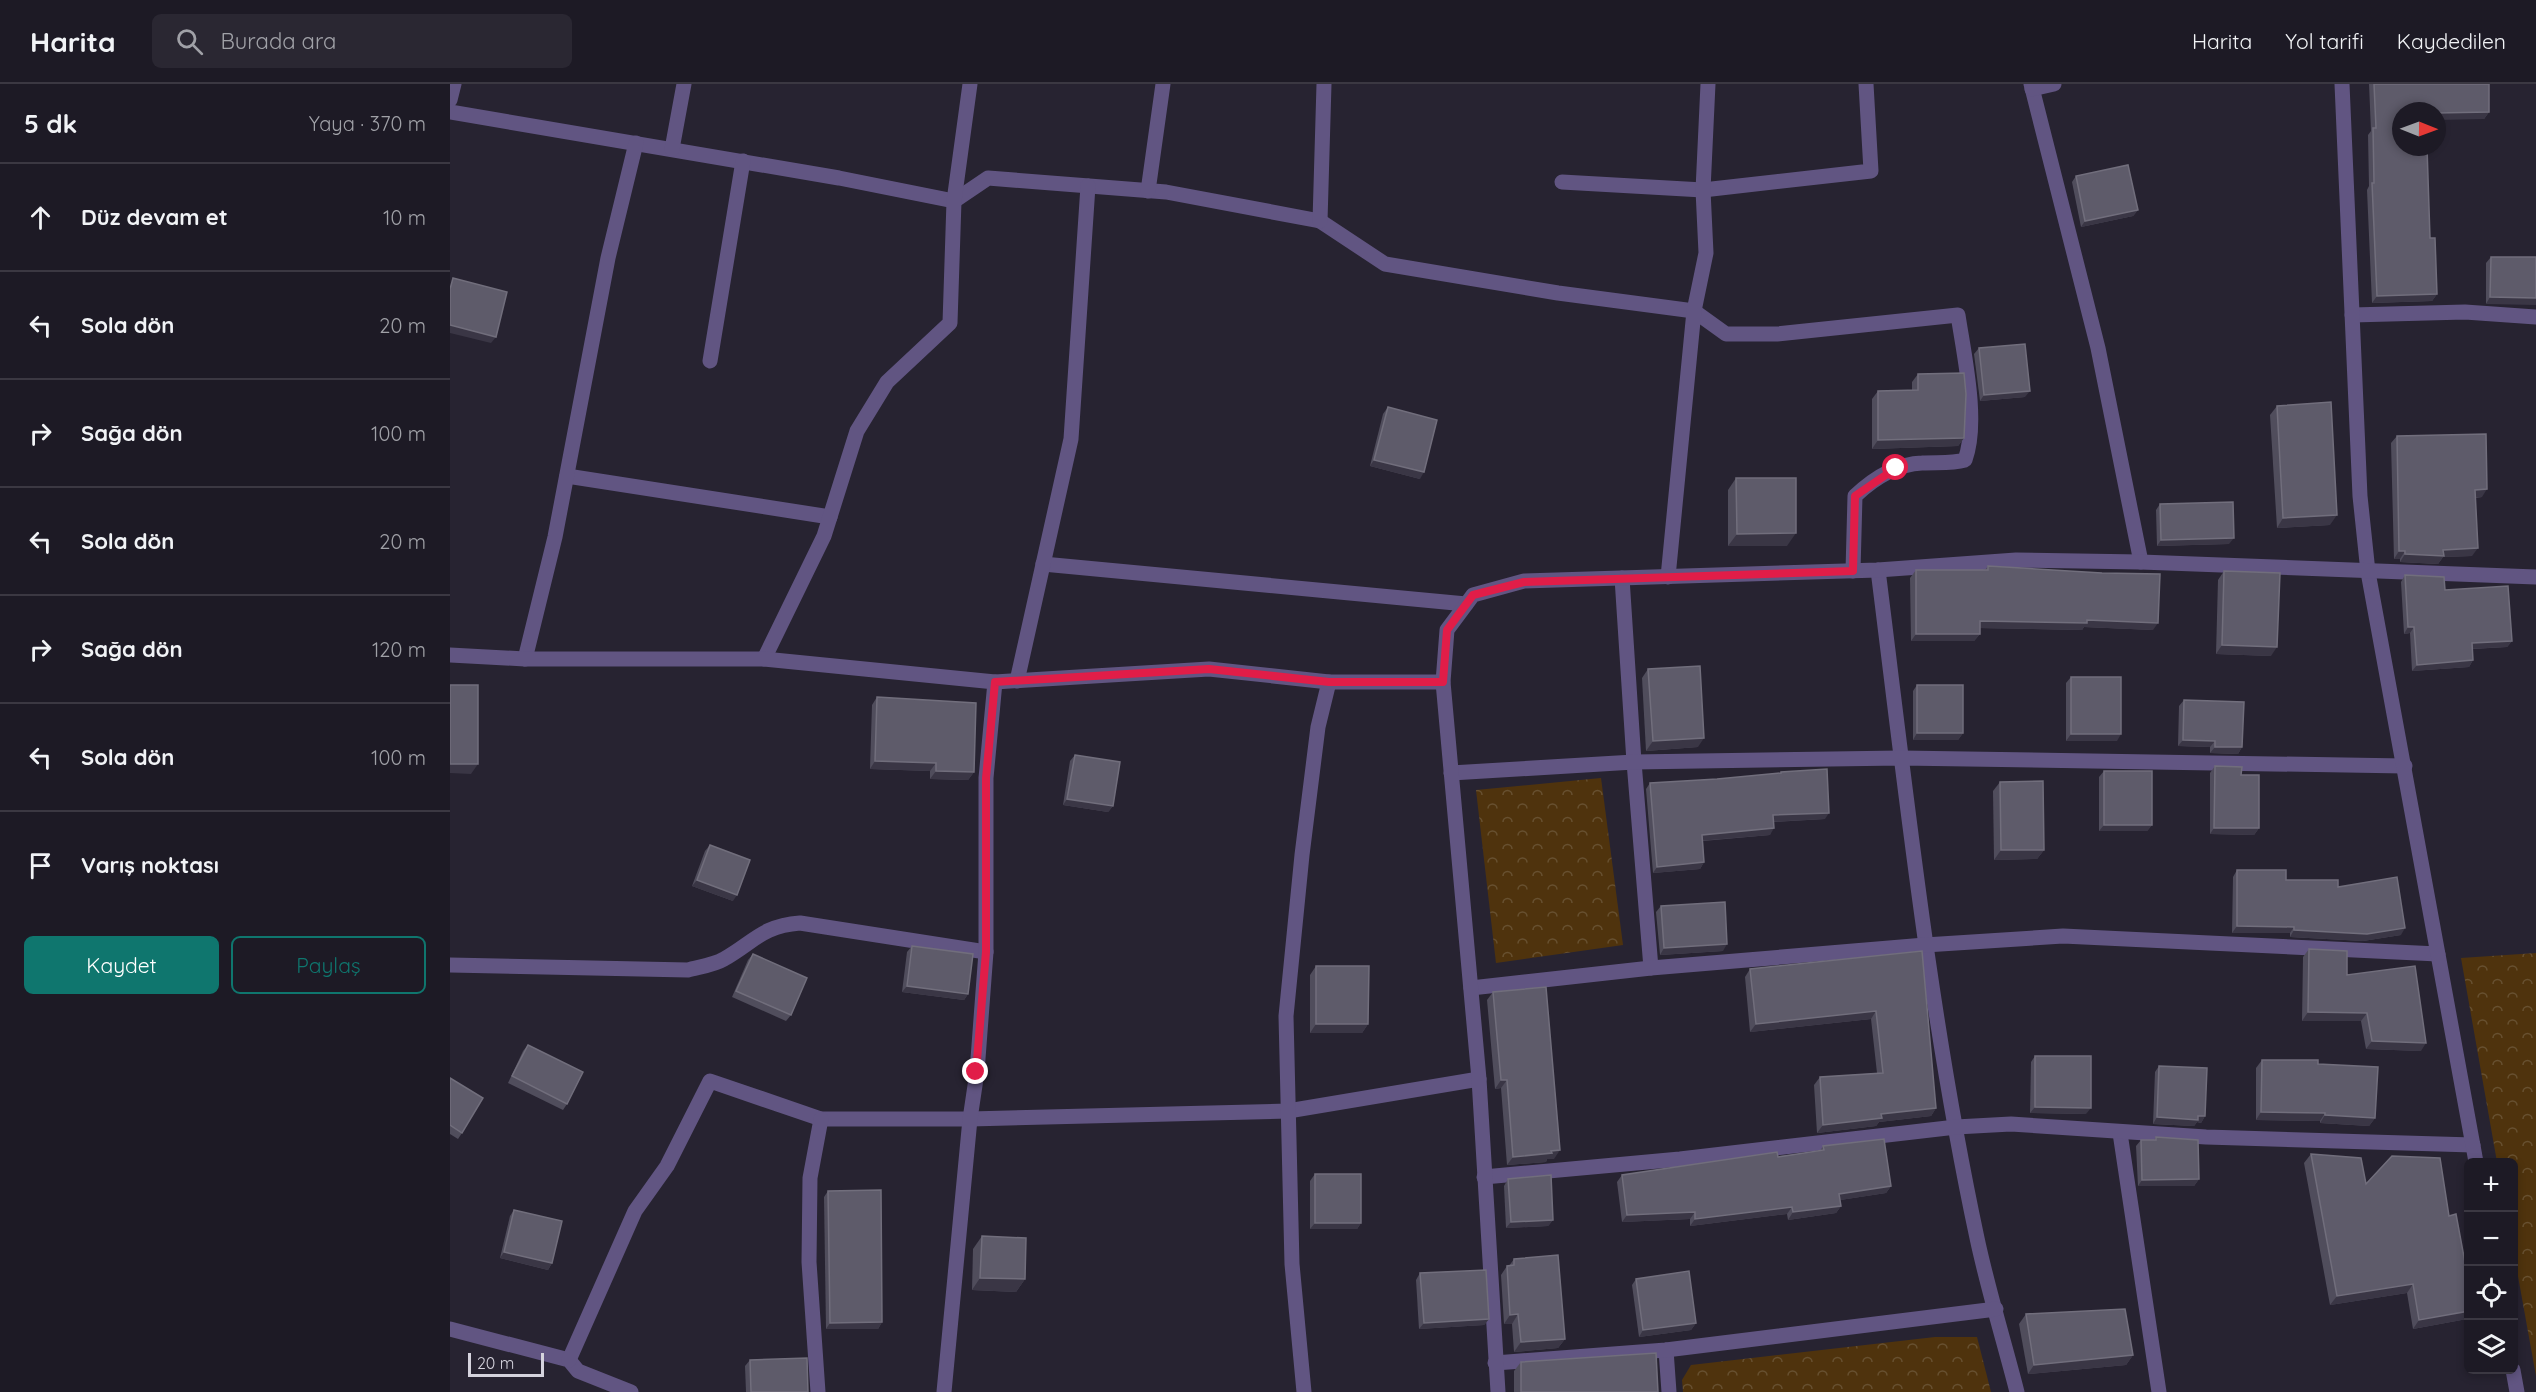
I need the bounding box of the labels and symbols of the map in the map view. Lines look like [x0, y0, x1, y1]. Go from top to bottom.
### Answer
north arrow [2392, 102, 2446, 156]
route start [1882, 454, 1908, 480]
route end [962, 1058, 988, 1084]
scale bar [468, 1350, 544, 1378]

